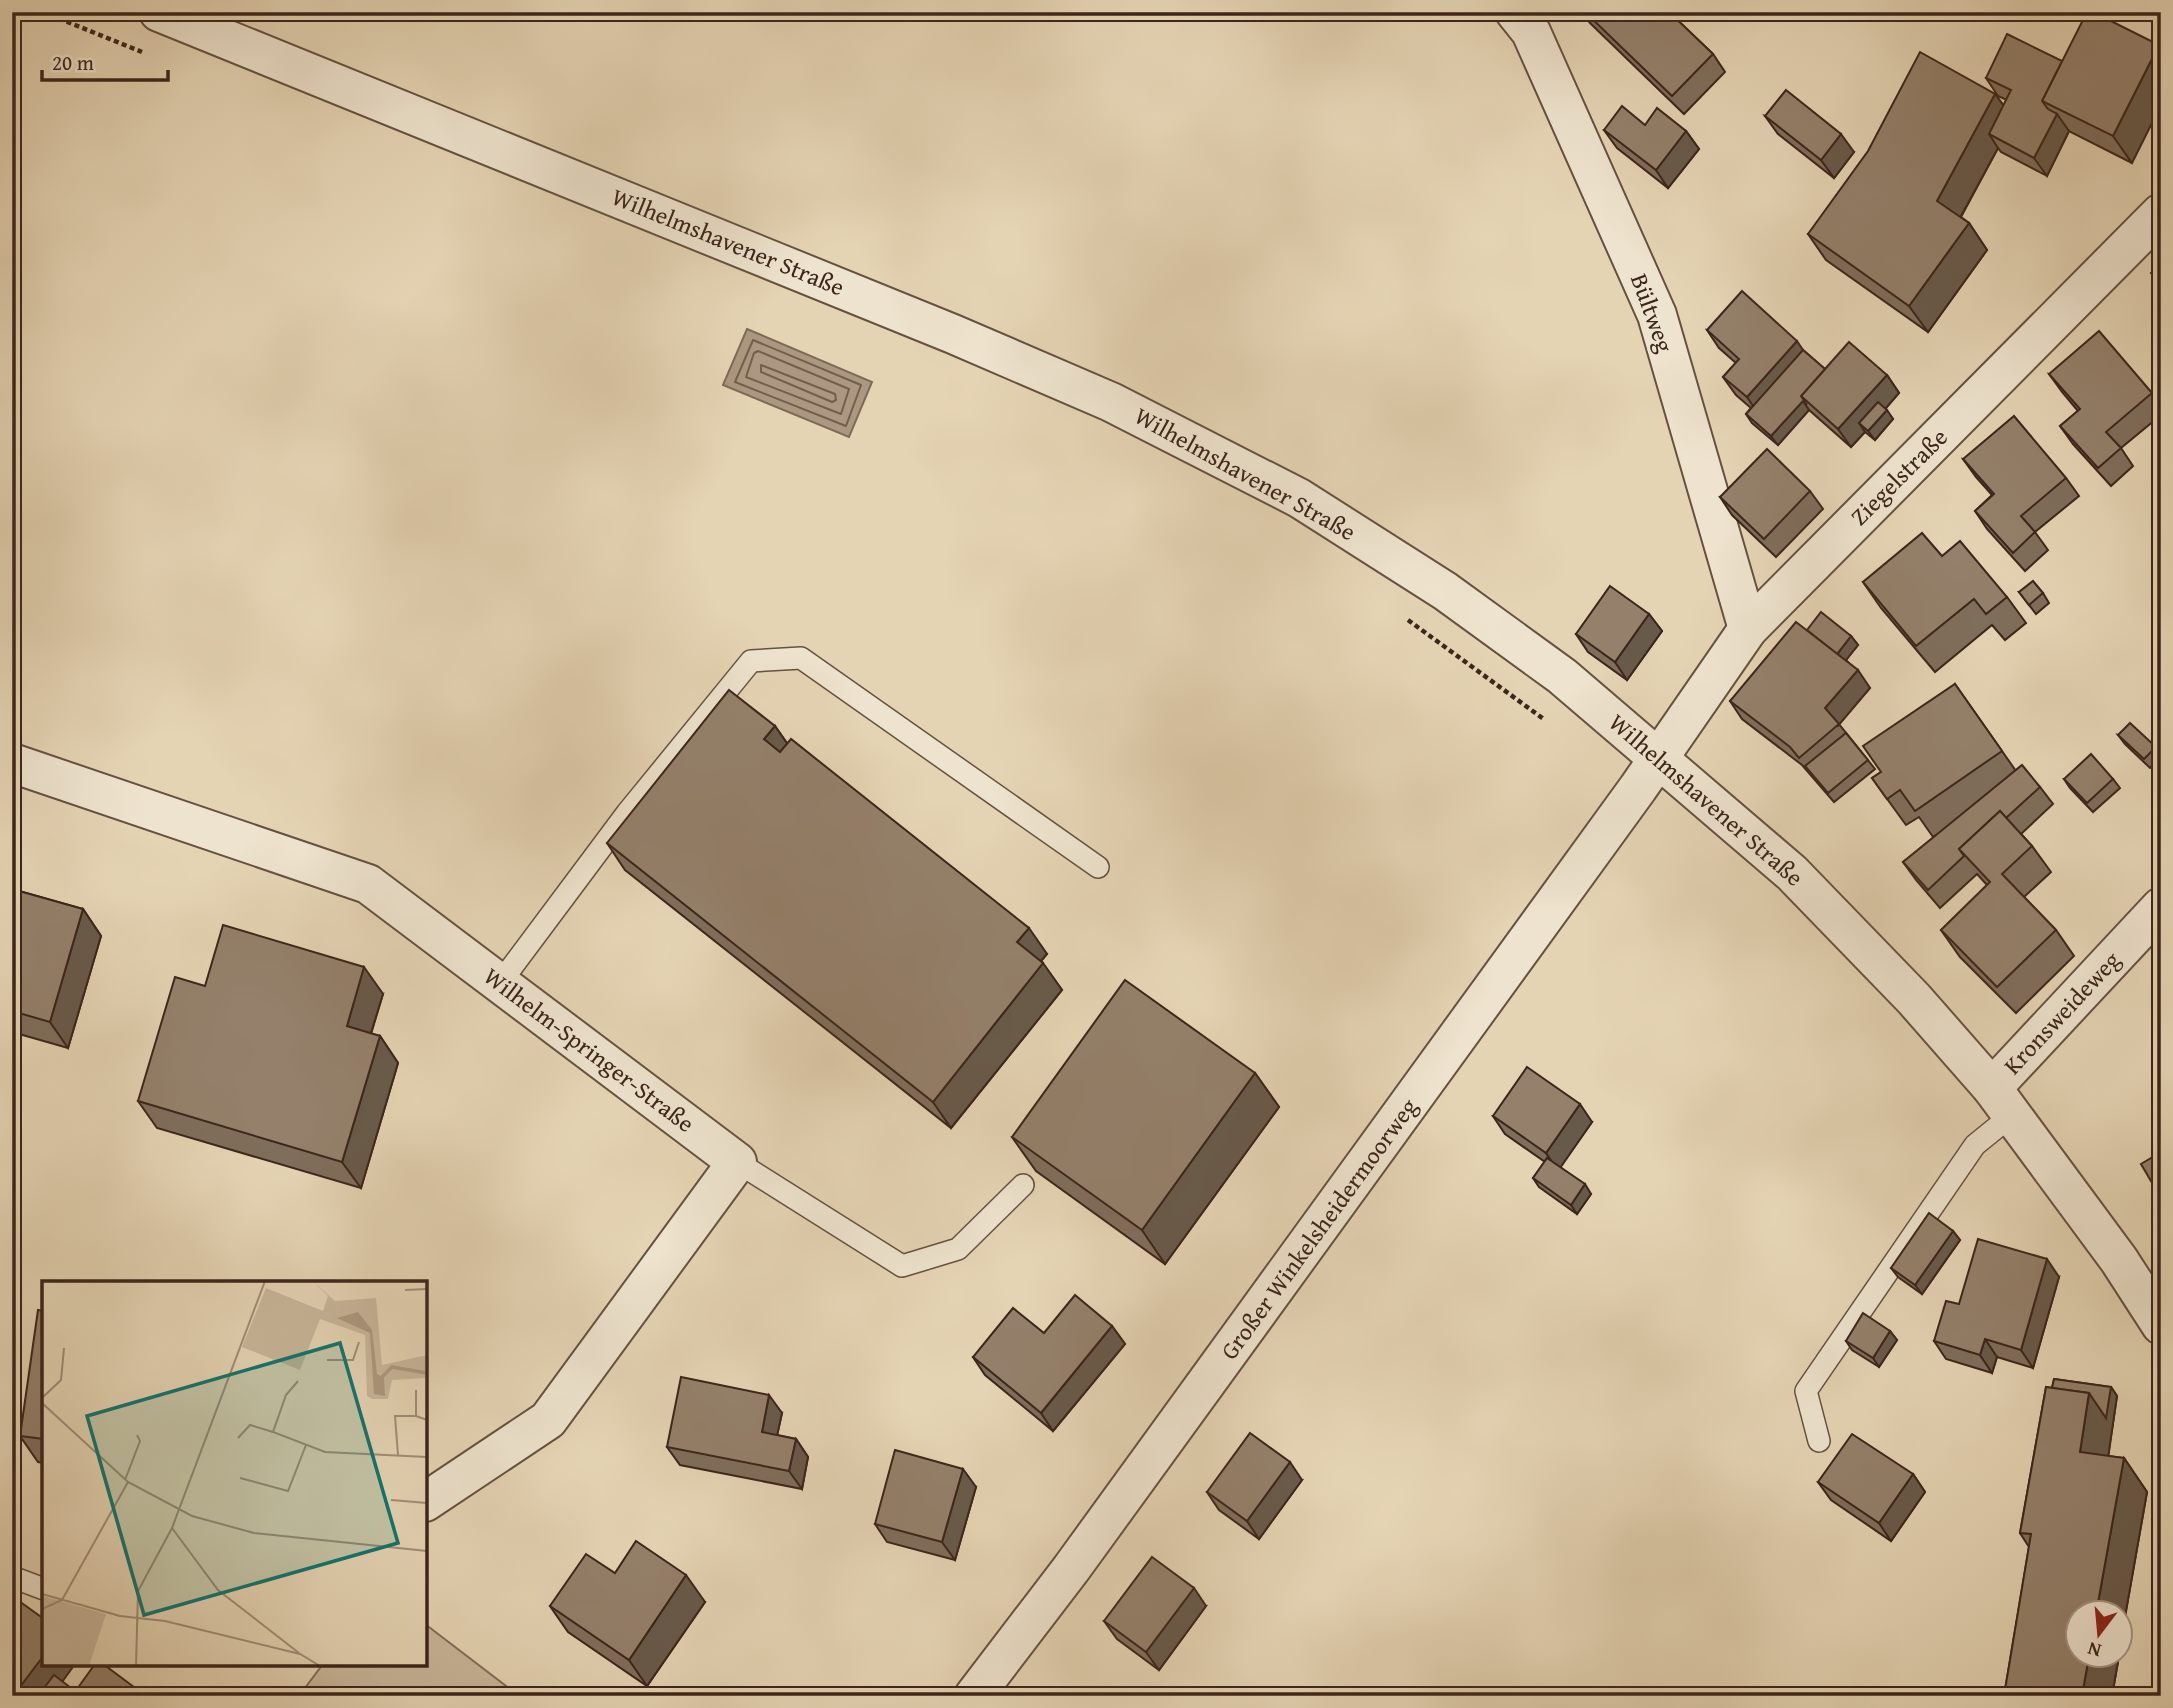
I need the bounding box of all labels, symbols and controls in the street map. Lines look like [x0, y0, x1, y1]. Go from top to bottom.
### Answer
scale bar [42, 38, 168, 82]
text: 20 m [52, 47, 94, 78]
street label: Wilhelmshavener Straße [607, 179, 850, 304]
street label: Bültweg [1622, 269, 1683, 357]
street label: Wilhelmshavener Straße [1128, 398, 1362, 549]
street label: Ziegelstraße [1842, 420, 1955, 533]
street label: Wilhelmshavener Straße [1601, 705, 1811, 894]
street label: Kronsweideweg [1995, 943, 2128, 1082]
street label: Wilhelm-Springer-Straße [477, 959, 702, 1141]
street label: Großer Winkelsheidermoorweg [1212, 1091, 1426, 1367]
inset map [42, 1281, 427, 1666]
north arrow [2064, 1600, 2134, 1670]
text: N [2084, 1635, 2104, 1666]

